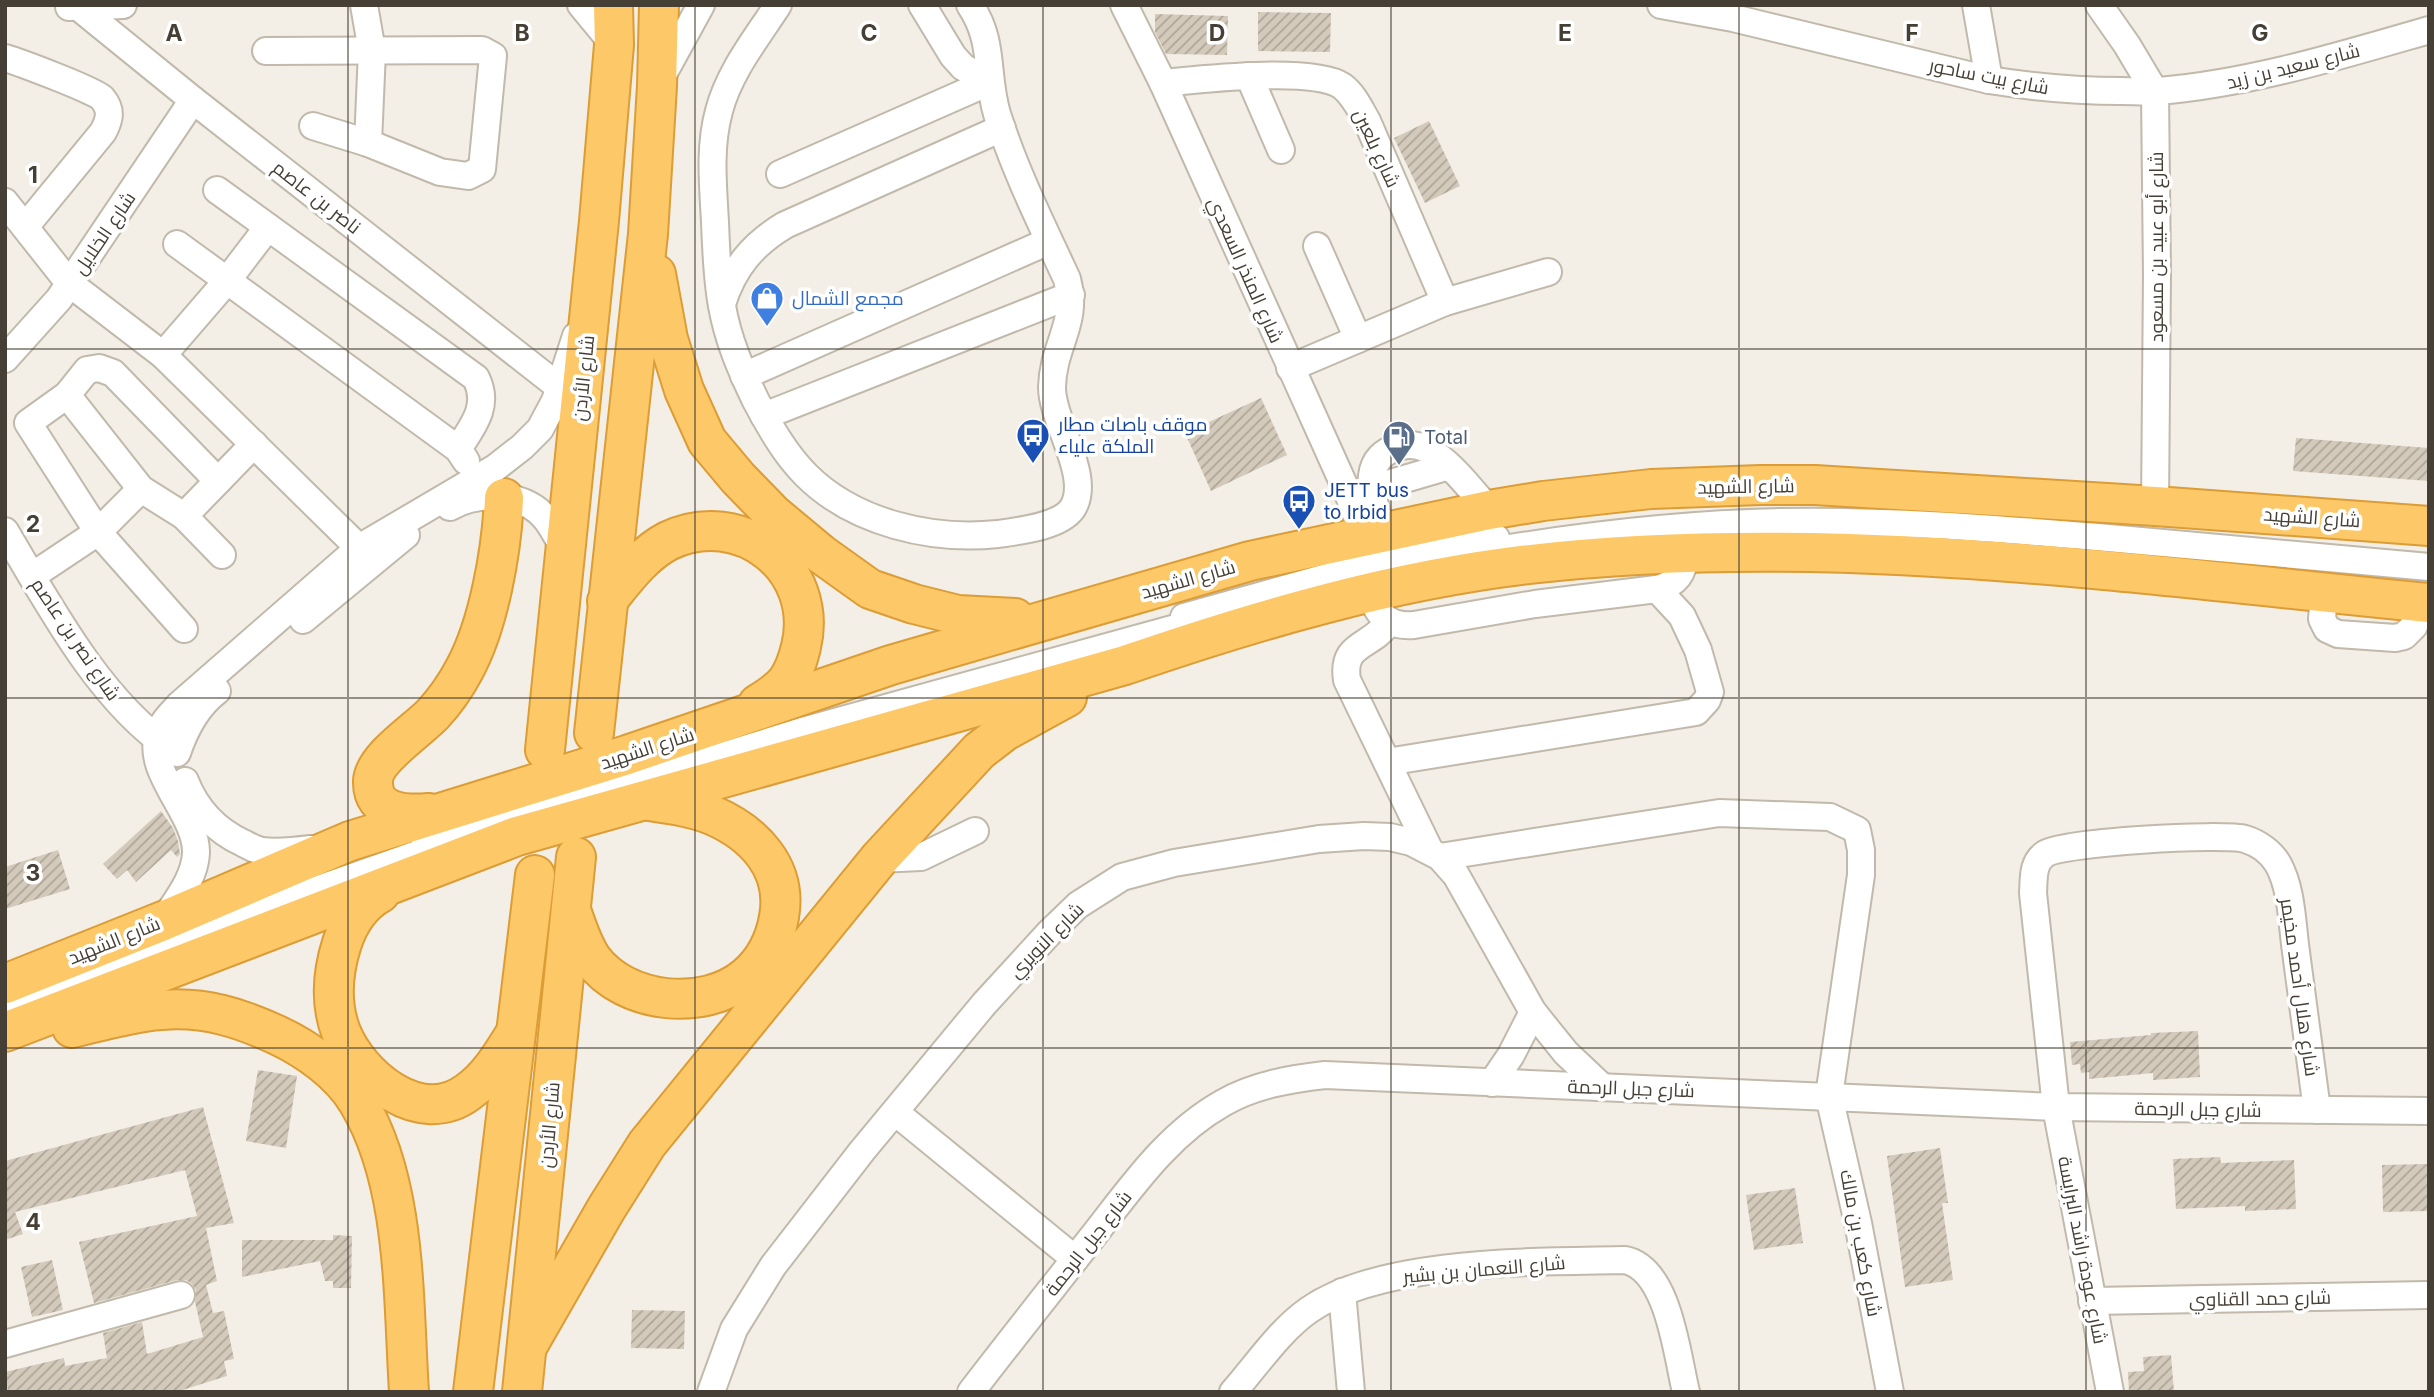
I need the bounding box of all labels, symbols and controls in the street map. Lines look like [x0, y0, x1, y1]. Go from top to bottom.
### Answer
text: A [165, 19, 183, 47]
text: B [514, 19, 530, 47]
text: C [860, 19, 878, 47]
text: D [1209, 19, 1225, 47]
text: E [1558, 19, 1572, 47]
text: F [1905, 19, 1919, 47]
text: G [2251, 19, 2269, 47]
street label: شارع سعيد بن زيد [2224, 39, 2363, 96]
street label: شارع بيت ساحور [1926, 53, 2051, 101]
street label: شارع بلعين [1347, 105, 1405, 192]
street label: شارع أبو عبيد بن مسعود [2145, 151, 2170, 343]
street label: ناصر بن عاصم [267, 156, 365, 240]
text: 1 [28, 161, 38, 189]
street label: شارع الخلايل [68, 187, 142, 280]
street label: شارع المنذر السعدي [1200, 194, 1288, 348]
shop icon: مجمع الشمال [748, 279, 786, 328]
place label: مجمع الشمال [792, 287, 904, 312]
street label: شارع الأردن [568, 334, 601, 422]
place label: موقف باصات مطار الملكة علياء [1057, 413, 1207, 458]
bus stop icon: موقف باصات مطار الملكة علياء [1014, 416, 1052, 465]
fuel station icon: Total [1380, 418, 1418, 467]
place label: Total [1424, 426, 1468, 449]
street label: شارع الشهيد [1697, 474, 1795, 501]
place label: JETT bus to Irbid [1324, 479, 1409, 524]
bus stop icon: JETT bus to Irbid [1280, 482, 1318, 531]
street label: شارع الشهيد [2263, 503, 2361, 534]
text: 2 [26, 510, 40, 538]
street label: شارع الشهيد [1138, 555, 1239, 606]
street label: شارع نصر بن عاصم [25, 574, 125, 706]
street label: شارع الشهيد [597, 723, 698, 776]
text: 3 [26, 859, 40, 887]
street label: شارع هلال أحمد مخيمر [2273, 895, 2323, 1078]
street label: شارع النويري [1004, 898, 1091, 985]
street label: شارع الشهيد [65, 912, 164, 971]
street label: شارع جبل الرحمة [1567, 1075, 1695, 1104]
street label: شارع الأردن [534, 1081, 567, 1169]
street label: شارع جبل الرحمة [2134, 1097, 2262, 1124]
street label: شارع عودة راشد البرايسة [2051, 1154, 2112, 1346]
street label: شارع كعب بن مالك [1833, 1168, 1886, 1319]
street label: شارع جبل الرحمة [1040, 1186, 1138, 1302]
text: 4 [25, 1208, 41, 1236]
street label: شارع النعمان بن بشير [1401, 1251, 1566, 1290]
street label: شارع حمد القناوي [2189, 1286, 2331, 1314]

